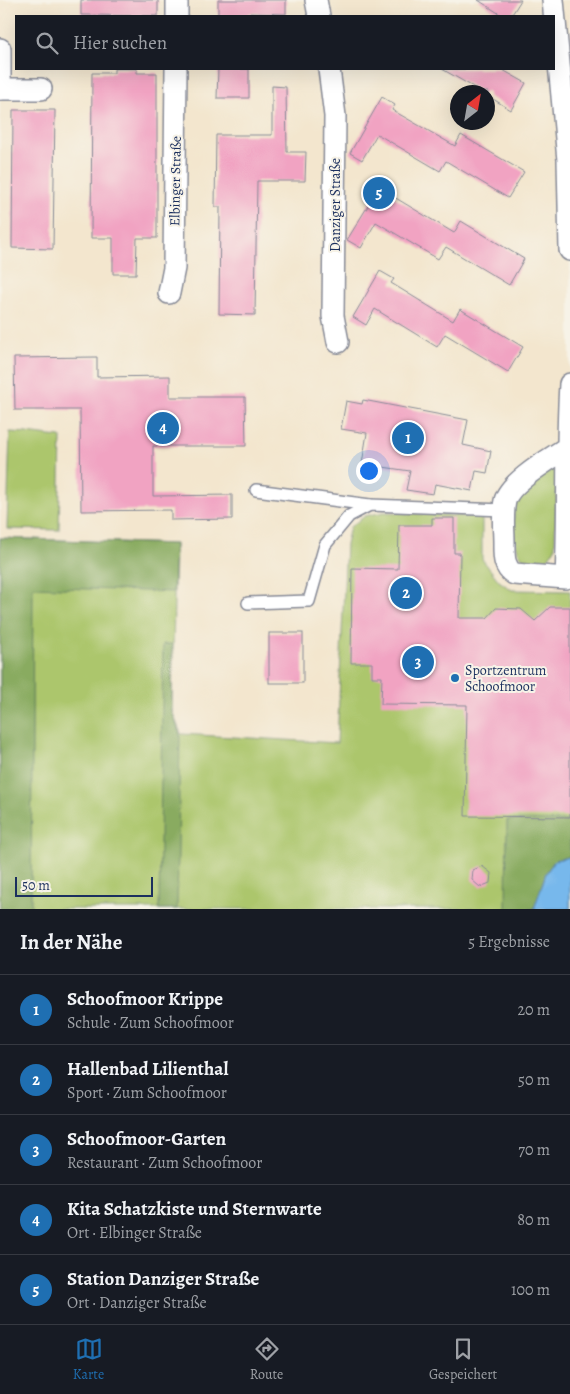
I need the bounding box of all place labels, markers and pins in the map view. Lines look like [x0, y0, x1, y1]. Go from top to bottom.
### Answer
pin: 5 [363, 174, 395, 212]
pin: 4 [147, 409, 179, 447]
pin: 1 [392, 419, 424, 457]
pin: 2 [390, 574, 422, 612]
pin: 3 [402, 643, 434, 681]
place label: Sportzentrum Schoofmoor [465, 661, 547, 696]
marker: Sportzentrum Schoofmoor [449, 672, 461, 684]

